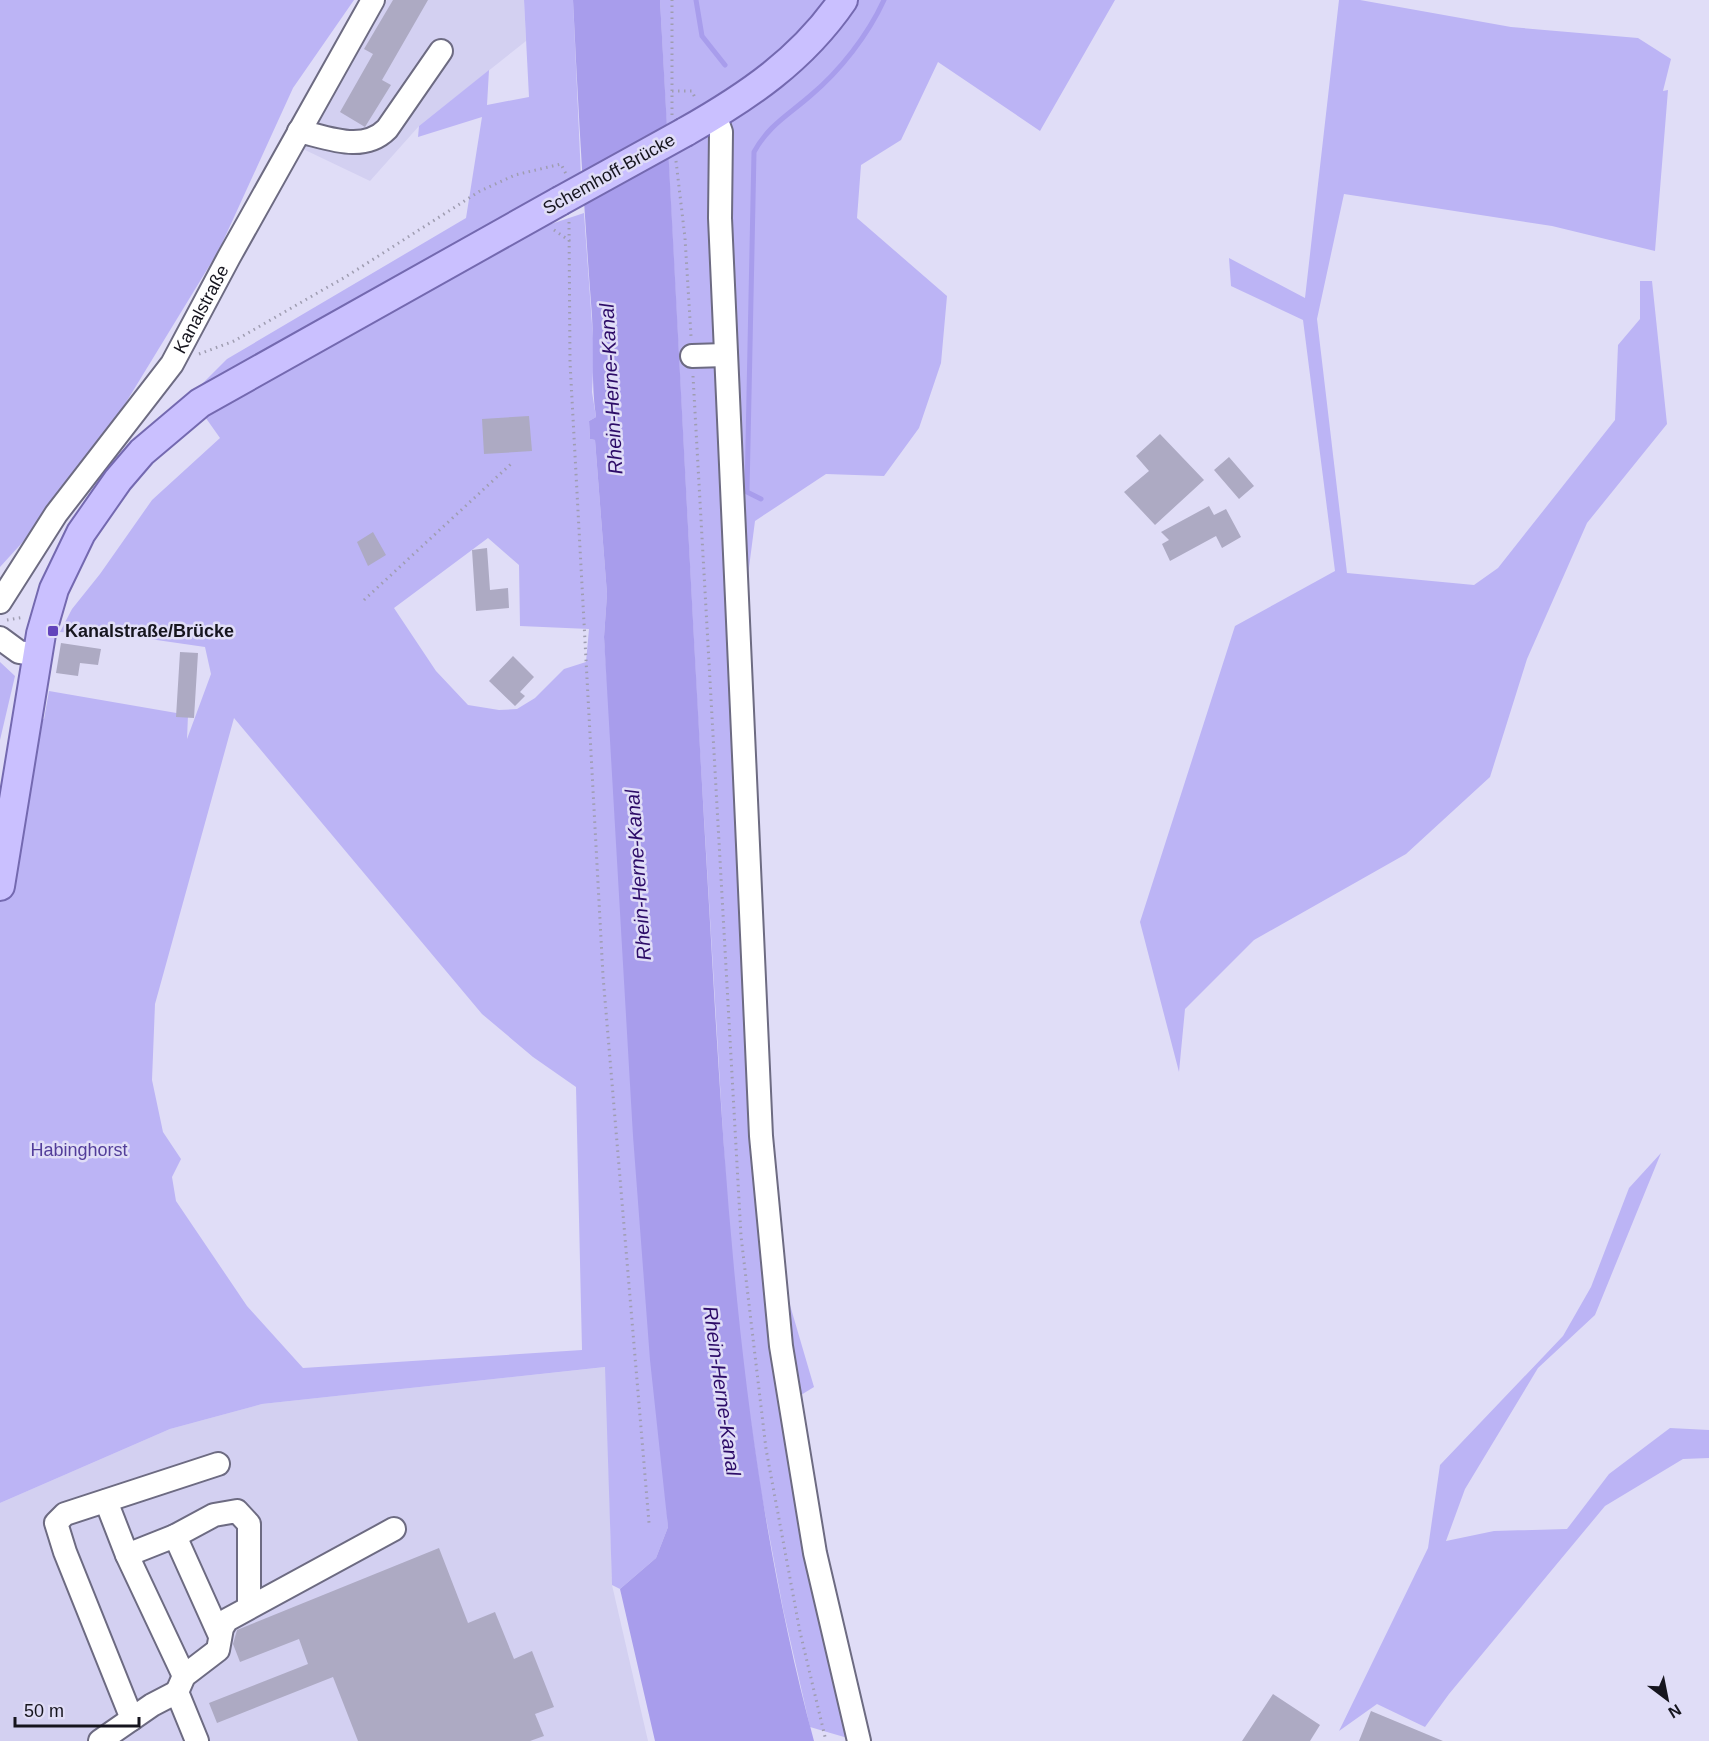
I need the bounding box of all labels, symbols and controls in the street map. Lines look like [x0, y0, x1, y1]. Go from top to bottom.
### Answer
street label: Schemhoff-Brücke [540, 129, 678, 219]
street label: Kanalstraße [170, 262, 233, 357]
water label: Rhein-Herne-Kanal [596, 302, 626, 475]
place label: Kanalstraße/Brücke [65, 621, 234, 641]
marker: Kanalstraße/Brücke [46, 624, 60, 638]
water label: Rhein-Herne-Kanal [621, 788, 655, 961]
park label: Habinghorst [30, 1140, 128, 1160]
water label: Rhein-Herne-Kanal [699, 1305, 745, 1478]
north arrow [1637, 1669, 1697, 1729]
scale bar [15, 1690, 140, 1728]
text: 50 m [24, 1701, 64, 1721]
text: N [1665, 1701, 1684, 1722]

